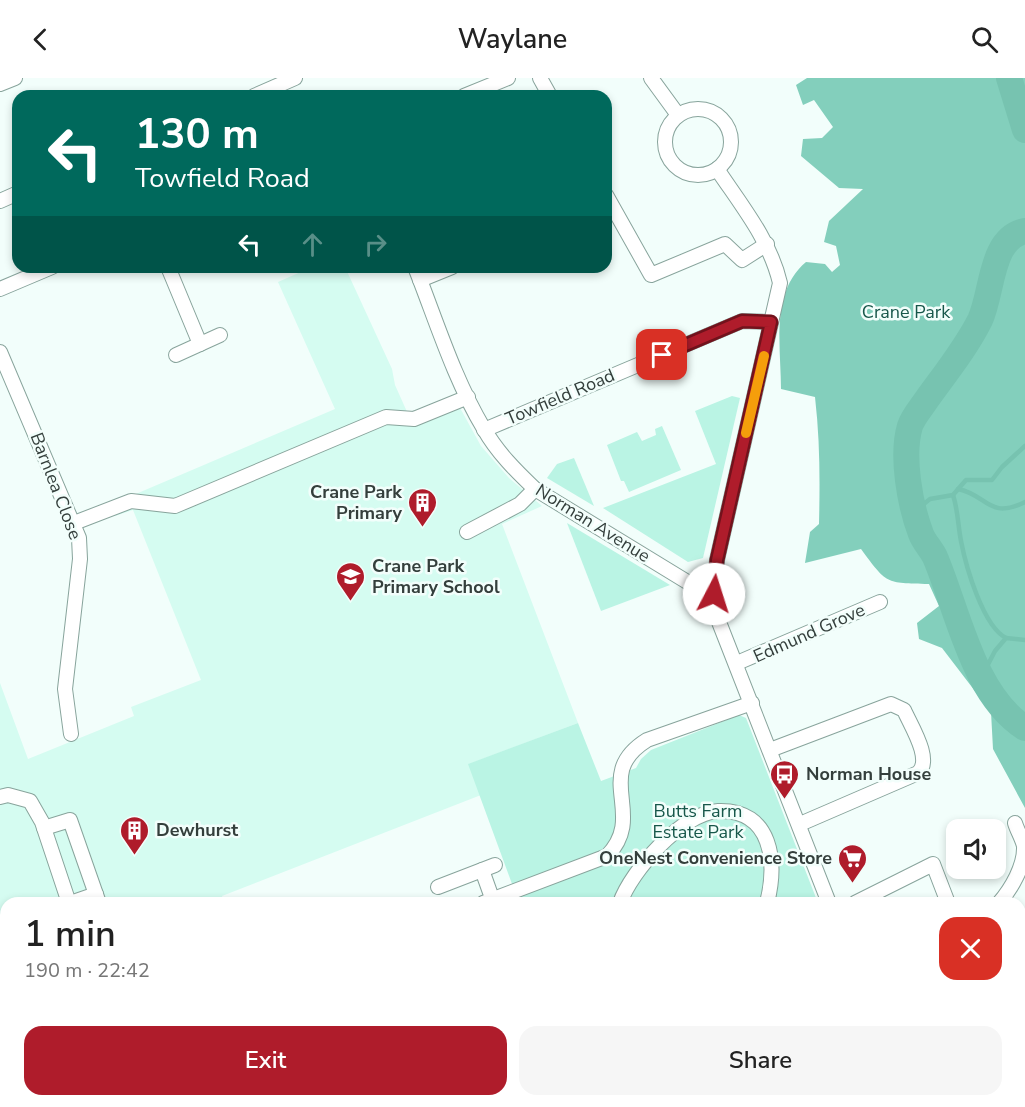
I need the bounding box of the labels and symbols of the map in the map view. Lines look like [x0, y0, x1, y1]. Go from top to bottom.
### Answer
park label: Crane Park [862, 300, 951, 324]
pin [636, 329, 687, 380]
street label: Towfield Road [502, 363, 618, 431]
street label: Barnlea Close [25, 429, 87, 543]
street label: Norman Avenue [531, 478, 655, 568]
place label: Crane Park Primary [310, 480, 403, 525]
building icon: Crane Park Primary [407, 486, 439, 528]
place label: Crane Park Primary School [372, 554, 500, 599]
school or university icon: Crane Park Primary School [335, 560, 367, 602]
position arrow [682, 562, 746, 626]
street label: Edmund Grove [749, 598, 869, 668]
bus stop icon: Norman House [769, 758, 801, 800]
place label: Norman House [806, 762, 931, 786]
park label: Butts Farm Estate Park [652, 799, 745, 844]
building icon: Dewhurst [119, 814, 151, 856]
place label: Dewhurst [156, 818, 238, 842]
supermarket icon: OneNest Convenience Store [837, 842, 869, 884]
place label: OneNest Convenience Store [599, 846, 832, 870]

